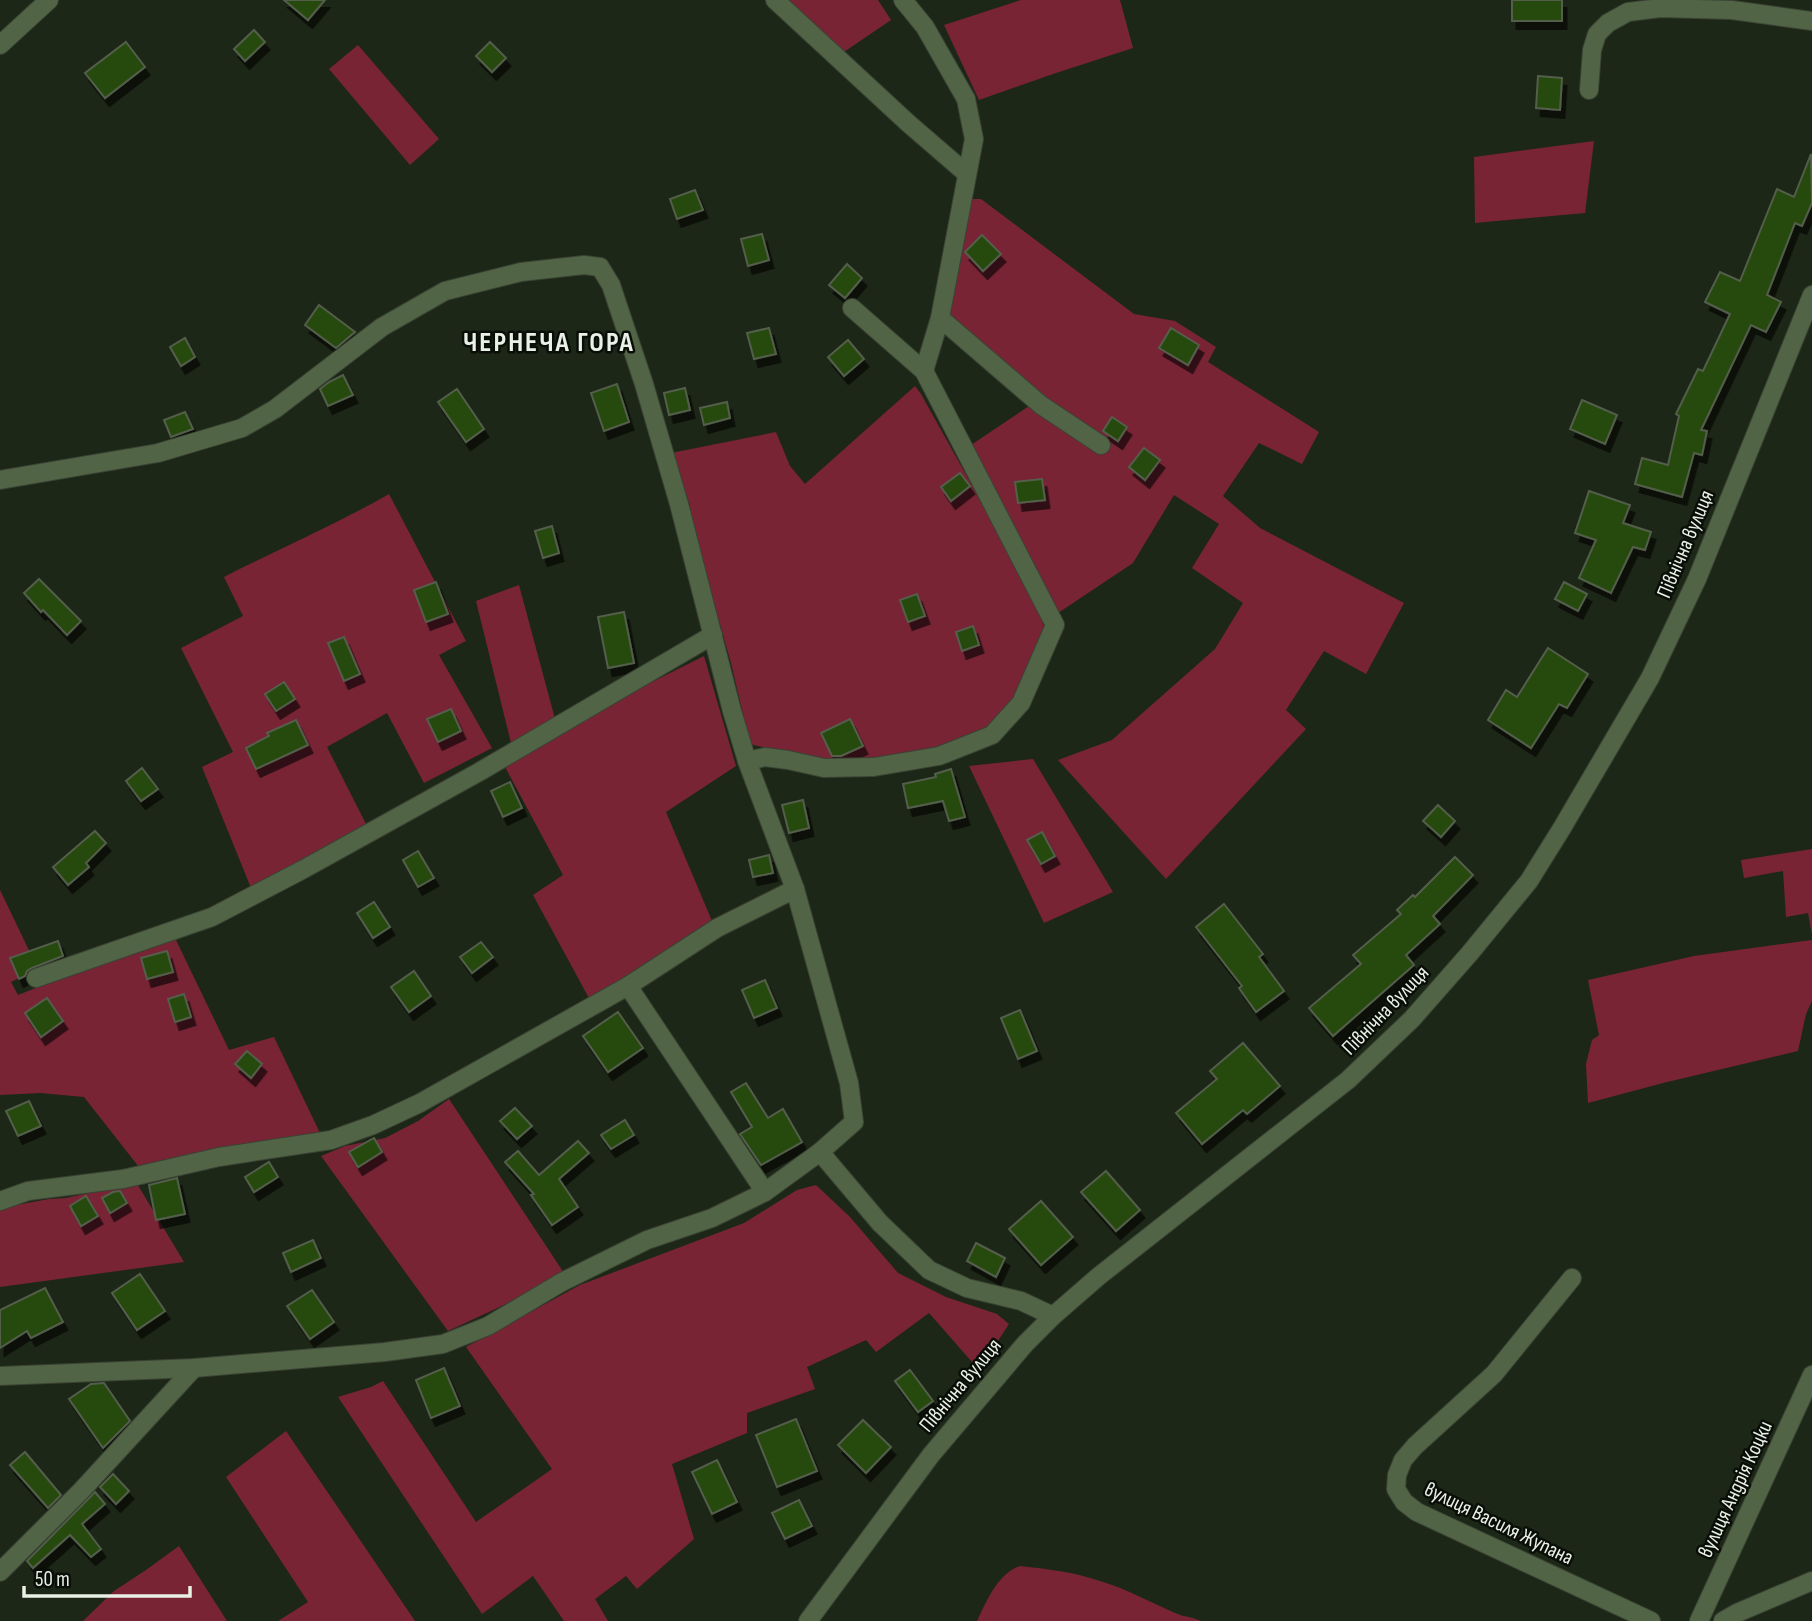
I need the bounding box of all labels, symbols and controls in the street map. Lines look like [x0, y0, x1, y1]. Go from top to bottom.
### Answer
district label: ЧЕРНЕЧА ГОРА [463, 326, 635, 359]
street label: Північна вулиця [1652, 487, 1719, 602]
street label: Північна вулиця [1337, 960, 1434, 1060]
street label: Північна вулиця [914, 1333, 1007, 1437]
street label: вулиця Андрія Коцки [1693, 1417, 1778, 1561]
street label: вулиця Василя Жупана [1420, 1477, 1577, 1570]
scale bar [24, 1554, 191, 1598]
text: 50 m [35, 1567, 70, 1592]

